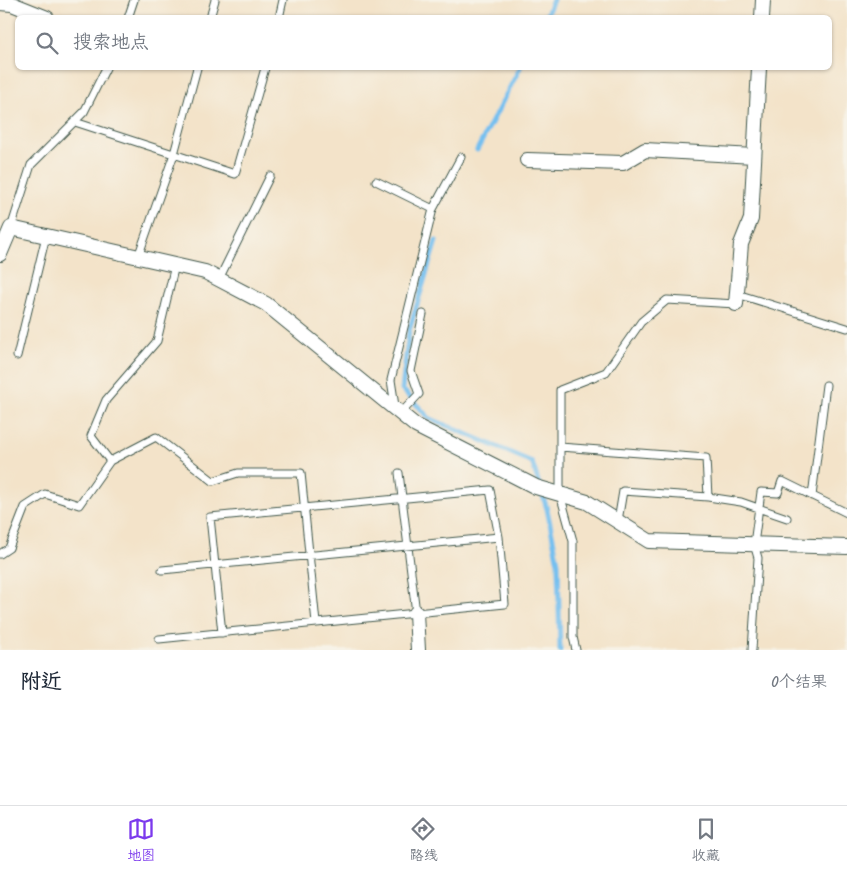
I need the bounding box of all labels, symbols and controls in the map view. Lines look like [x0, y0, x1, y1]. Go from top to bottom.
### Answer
search box [15, 15, 832, 70]
text: 搜索地点 [73, 28, 149, 58]
icon: search [33, 29, 61, 57]
text: 附近 [20, 666, 62, 699]
text: 0个结果 [771, 670, 827, 695]
tab: 地图 [127, 815, 155, 867]
tab: 路线 [409, 815, 437, 867]
tab: 收藏 [692, 815, 720, 867]

